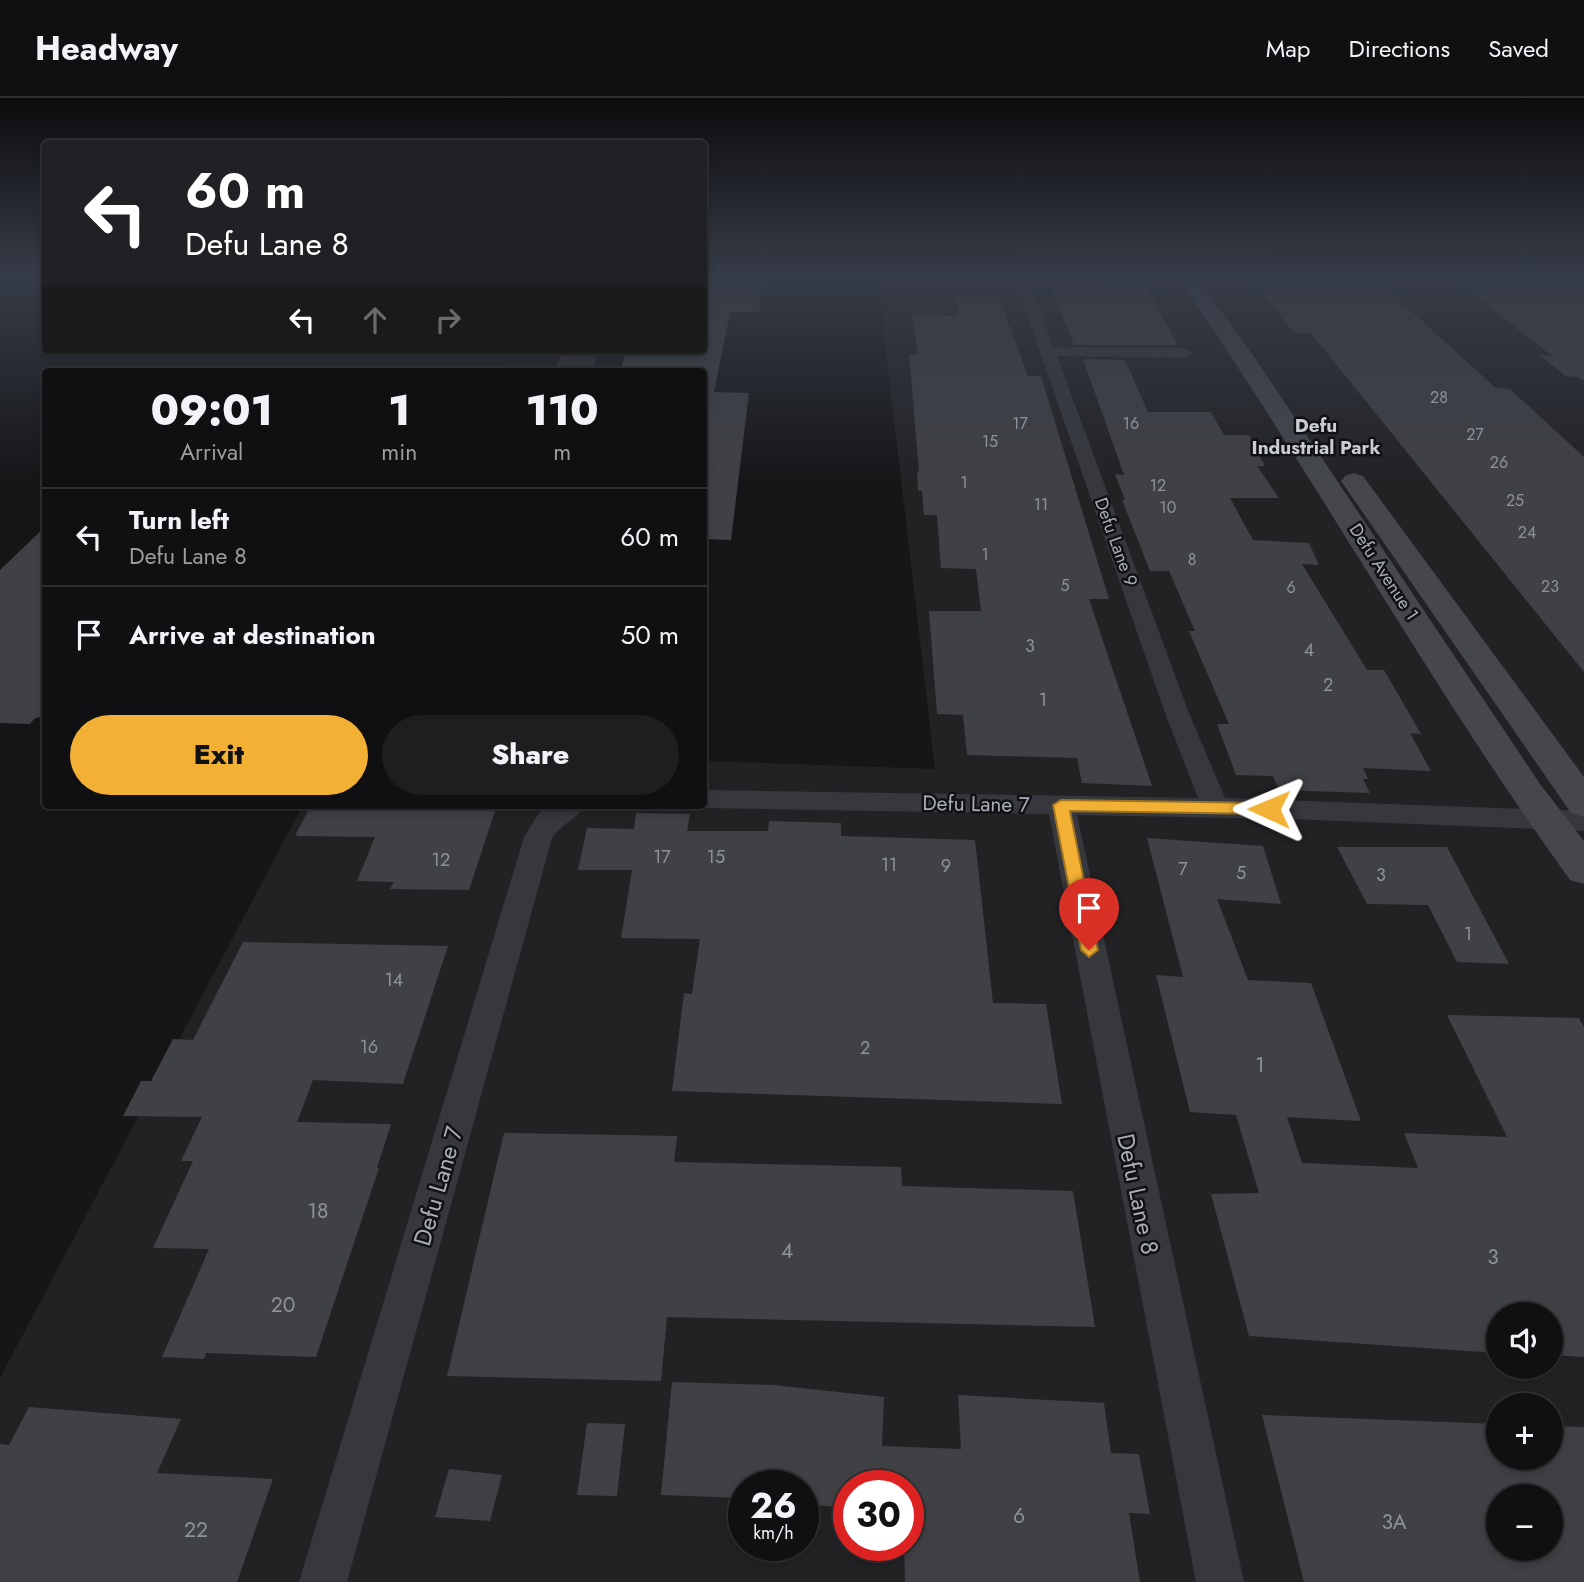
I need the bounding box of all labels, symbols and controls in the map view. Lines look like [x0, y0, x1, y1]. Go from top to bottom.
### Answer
text: Headway [35, 25, 178, 72]
text: Map [1266, 31, 1311, 66]
text: Directions [1349, 31, 1450, 66]
text: Saved [1488, 31, 1549, 66]
text: 60 m [185, 156, 305, 226]
icon: left [70, 168, 161, 259]
text: Defu Lane 8 [185, 221, 349, 267]
icon: left [283, 301, 321, 339]
icon: ahead [356, 301, 394, 339]
icon: right [429, 301, 467, 339]
text: 09:01 [150, 380, 273, 441]
text: 1 [388, 380, 410, 441]
text: 110 [526, 380, 599, 441]
house number: 28 [1430, 386, 1448, 409]
house number: 17 [1012, 412, 1028, 435]
house number: 16 [1123, 412, 1139, 435]
district label: Defu Industrial Park [1252, 412, 1380, 461]
house number: 27 [1466, 423, 1484, 446]
house number: 15 [982, 430, 998, 453]
text: Arrival [180, 435, 243, 469]
text: min [381, 435, 417, 469]
text: m [553, 435, 571, 469]
house number: 26 [1490, 451, 1508, 474]
house number: 1 [960, 471, 968, 494]
house number: 12 [1150, 474, 1166, 497]
house number: 25 [1506, 489, 1524, 512]
house number: 11 [1034, 493, 1048, 516]
street label: Defu Lane 9 [1088, 494, 1144, 590]
house number: 10 [1160, 496, 1176, 519]
text: Turn left [129, 501, 229, 539]
icon: left [70, 518, 108, 556]
text: 60 m [620, 518, 679, 556]
street label: Defu Avenue 1 [1343, 518, 1425, 626]
house number: 24 [1518, 521, 1536, 544]
text: Defu Lane 8 [129, 539, 247, 573]
house number: 1 [981, 543, 989, 566]
house number: 8 [1188, 548, 1196, 571]
house number: 5 [1060, 574, 1070, 597]
house number: 23 [1541, 575, 1559, 598]
house number: 6 [1286, 576, 1296, 599]
icon: arrive [70, 616, 108, 654]
text: Arrive at destination [129, 616, 376, 654]
text: 50 m [621, 616, 679, 654]
house number: 3 [1025, 633, 1035, 659]
house number: 4 [1304, 637, 1314, 663]
house number: 2 [1323, 672, 1333, 698]
house number: 1 [1039, 687, 1047, 713]
button: Exit [70, 715, 368, 795]
button: Share [382, 715, 679, 795]
position arrow [1232, 772, 1306, 846]
street label: Defu Lane 7 [922, 788, 1030, 820]
house number: 17 [653, 844, 671, 870]
house number: 15 [707, 844, 725, 870]
house number: 12 [432, 847, 450, 873]
house number: 11 [881, 852, 897, 878]
house number: 9 [941, 853, 951, 879]
house number: 7 [1178, 856, 1188, 882]
house number: 5 [1236, 860, 1246, 886]
house number: 3 [1376, 862, 1386, 888]
pin [1059, 878, 1119, 950]
icon: arrive [1070, 889, 1108, 927]
house number: 1 [1464, 921, 1472, 947]
house number: 14 [385, 967, 403, 993]
house number: 16 [360, 1034, 378, 1060]
house number: 2 [860, 1035, 870, 1061]
house number: 1 [1255, 1050, 1265, 1080]
street label: Defu Lane 7 [404, 1122, 472, 1250]
street label: Defu Lane 8 [1108, 1130, 1168, 1258]
house number: 18 [308, 1196, 328, 1226]
house number: 4 [781, 1236, 793, 1266]
house number: 3 [1487, 1242, 1499, 1272]
house number: 20 [271, 1290, 295, 1320]
map controls [1486, 1302, 1563, 1561]
button: sound [1486, 1302, 1563, 1379]
button: + [1486, 1393, 1563, 1470]
speed limit sign: 30 [833, 1470, 924, 1561]
text: 26 [750, 1481, 797, 1531]
button: − [1486, 1484, 1563, 1561]
house number: 6 [1013, 1501, 1025, 1531]
house number: 3A [1381, 1507, 1407, 1537]
house number: 22 [184, 1515, 208, 1545]
text: km/h [753, 1520, 794, 1546]

